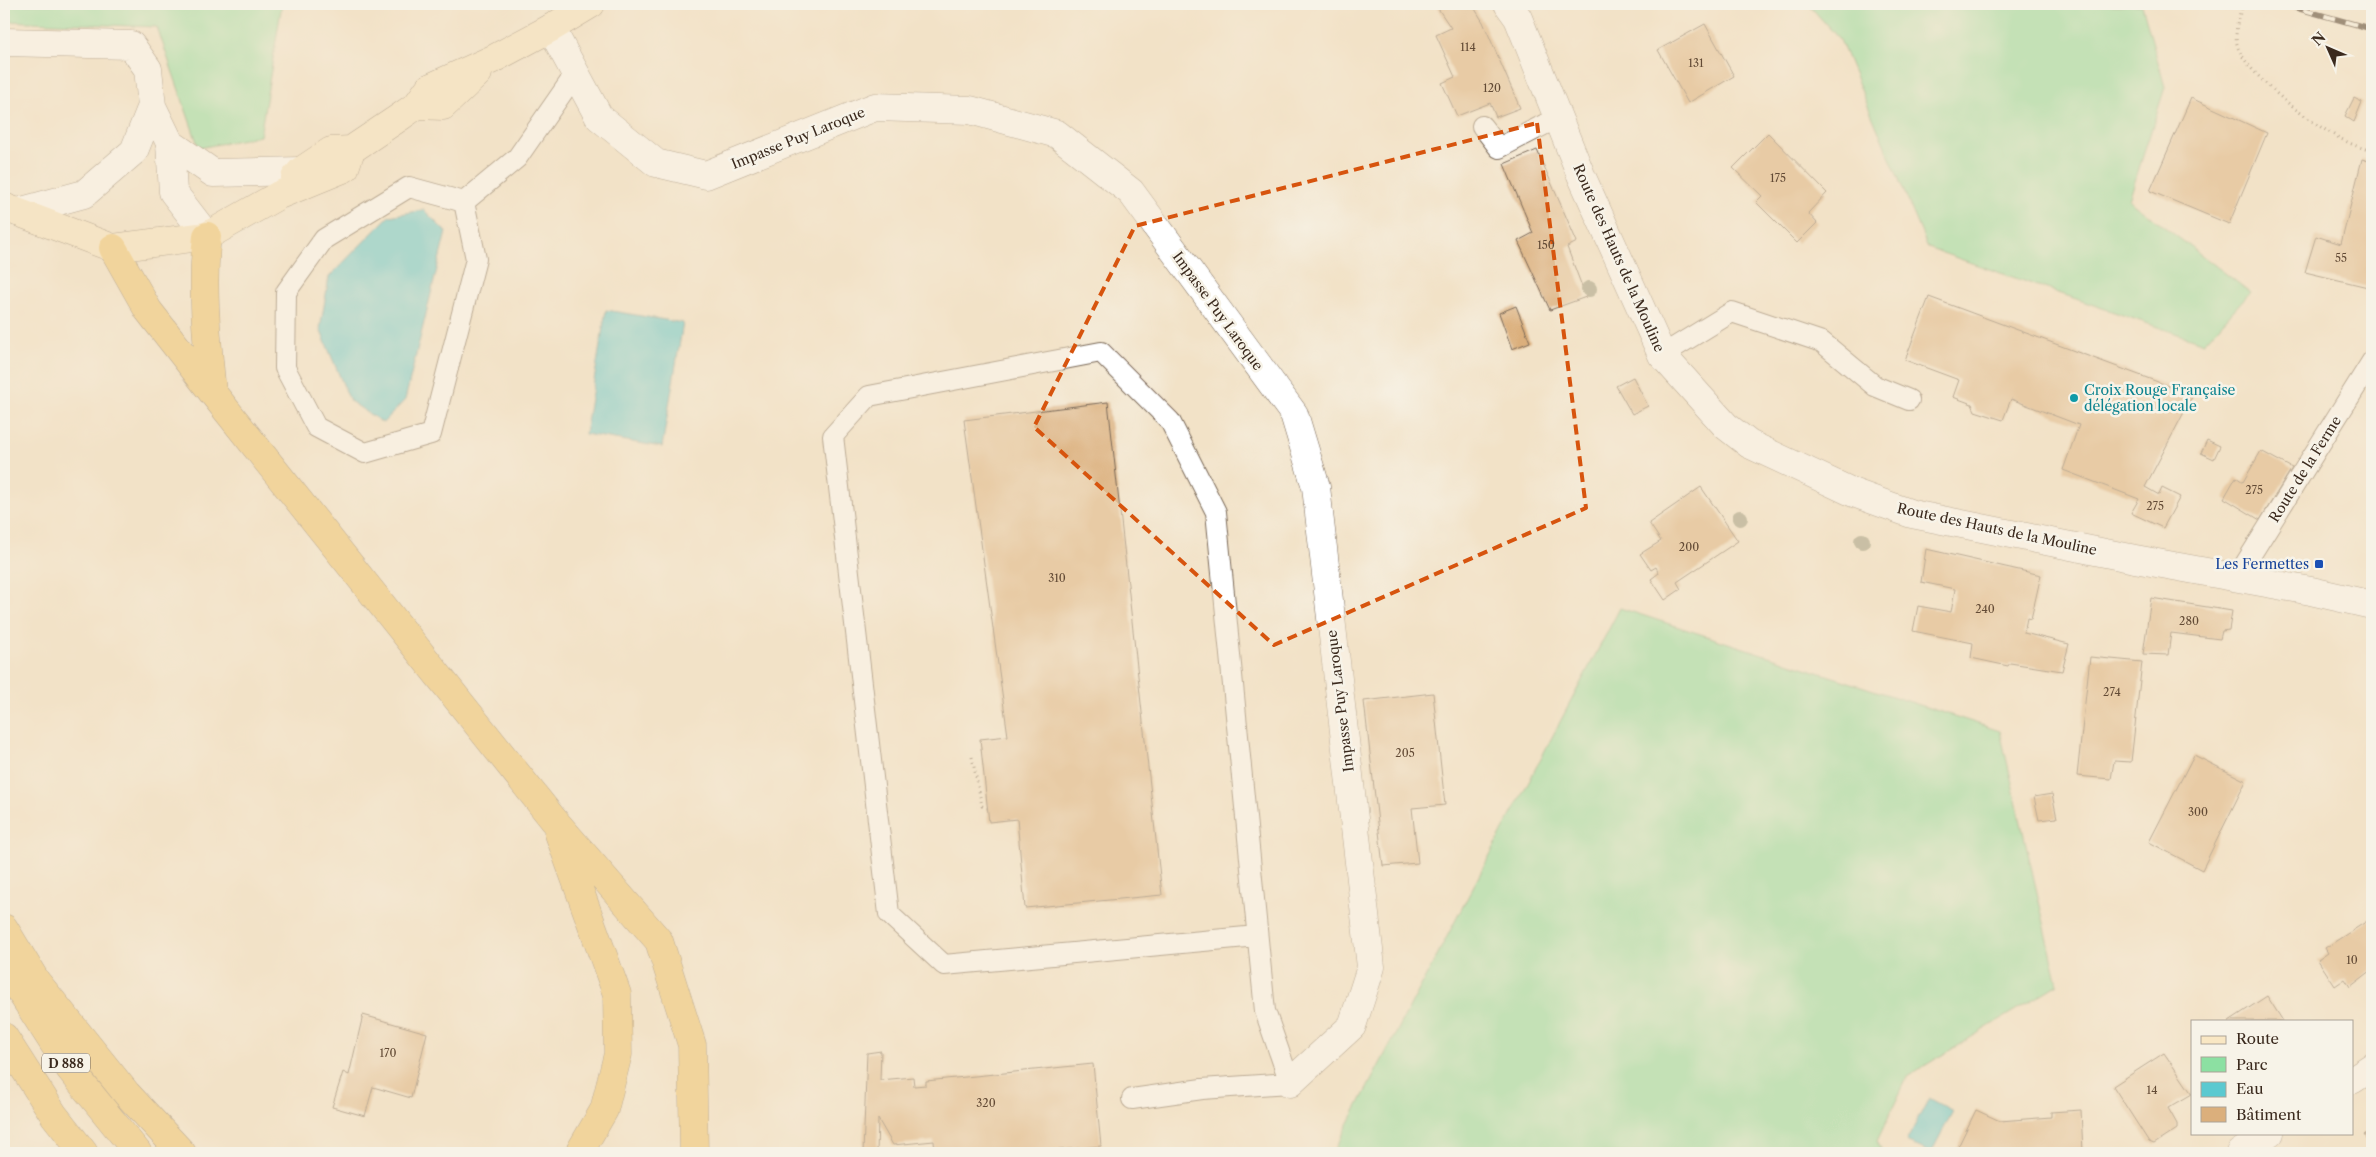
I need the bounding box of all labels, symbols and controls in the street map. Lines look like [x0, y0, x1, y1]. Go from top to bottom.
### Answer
north arrow [2304, 22, 2354, 72]
text: N [2308, 28, 2329, 49]
house number: 114 [1460, 40, 1476, 54]
house number: 131 [1688, 56, 1704, 70]
house number: 120 [1483, 81, 1501, 95]
street label: Impasse Puy Laroque [728, 103, 868, 173]
street label: Route des Hauts de la Mouline [1569, 161, 1669, 355]
house number: 175 [1770, 171, 1786, 185]
house number: 150 [1537, 238, 1555, 252]
street label: Impasse Puy Laroque [1169, 248, 1267, 374]
house number: 55 [2335, 251, 2347, 265]
place label: Croix Rouge Française délégation locale [2084, 381, 2236, 415]
marker: Croix Rouge Française délégation locale [2068, 392, 2080, 404]
street label: Route de la Ferme [2265, 412, 2345, 526]
house number: 275 [2245, 483, 2263, 497]
street label: Route des Hauts de la Mouline [1895, 499, 2099, 559]
house number: 275 [2146, 499, 2164, 513]
house number: 200 [1679, 540, 1699, 554]
place label: Les Fermettes [2215, 555, 2309, 573]
marker: Les Fermettes [2313, 558, 2325, 570]
house number: 310 [1048, 571, 1066, 585]
house number: 240 [1975, 602, 1995, 616]
house number: 280 [2179, 614, 2199, 628]
street label: Impasse Puy Laroque [1322, 629, 1358, 773]
house number: 274 [2103, 685, 2121, 699]
house number: 205 [1395, 746, 1415, 760]
house number: 300 [2188, 805, 2208, 819]
house number: 10 [2346, 953, 2358, 967]
legend [2191, 1020, 2354, 1134]
text: Route [2236, 1029, 2279, 1048]
house number: 170 [379, 1046, 397, 1060]
road number: D 888 [42, 1054, 90, 1072]
text: Parc [2236, 1055, 2268, 1074]
text: Eau [2236, 1079, 2264, 1098]
house number: 14 [2147, 1083, 2157, 1097]
house number: 320 [976, 1096, 996, 1110]
text: Bâtiment [2236, 1105, 2302, 1124]

